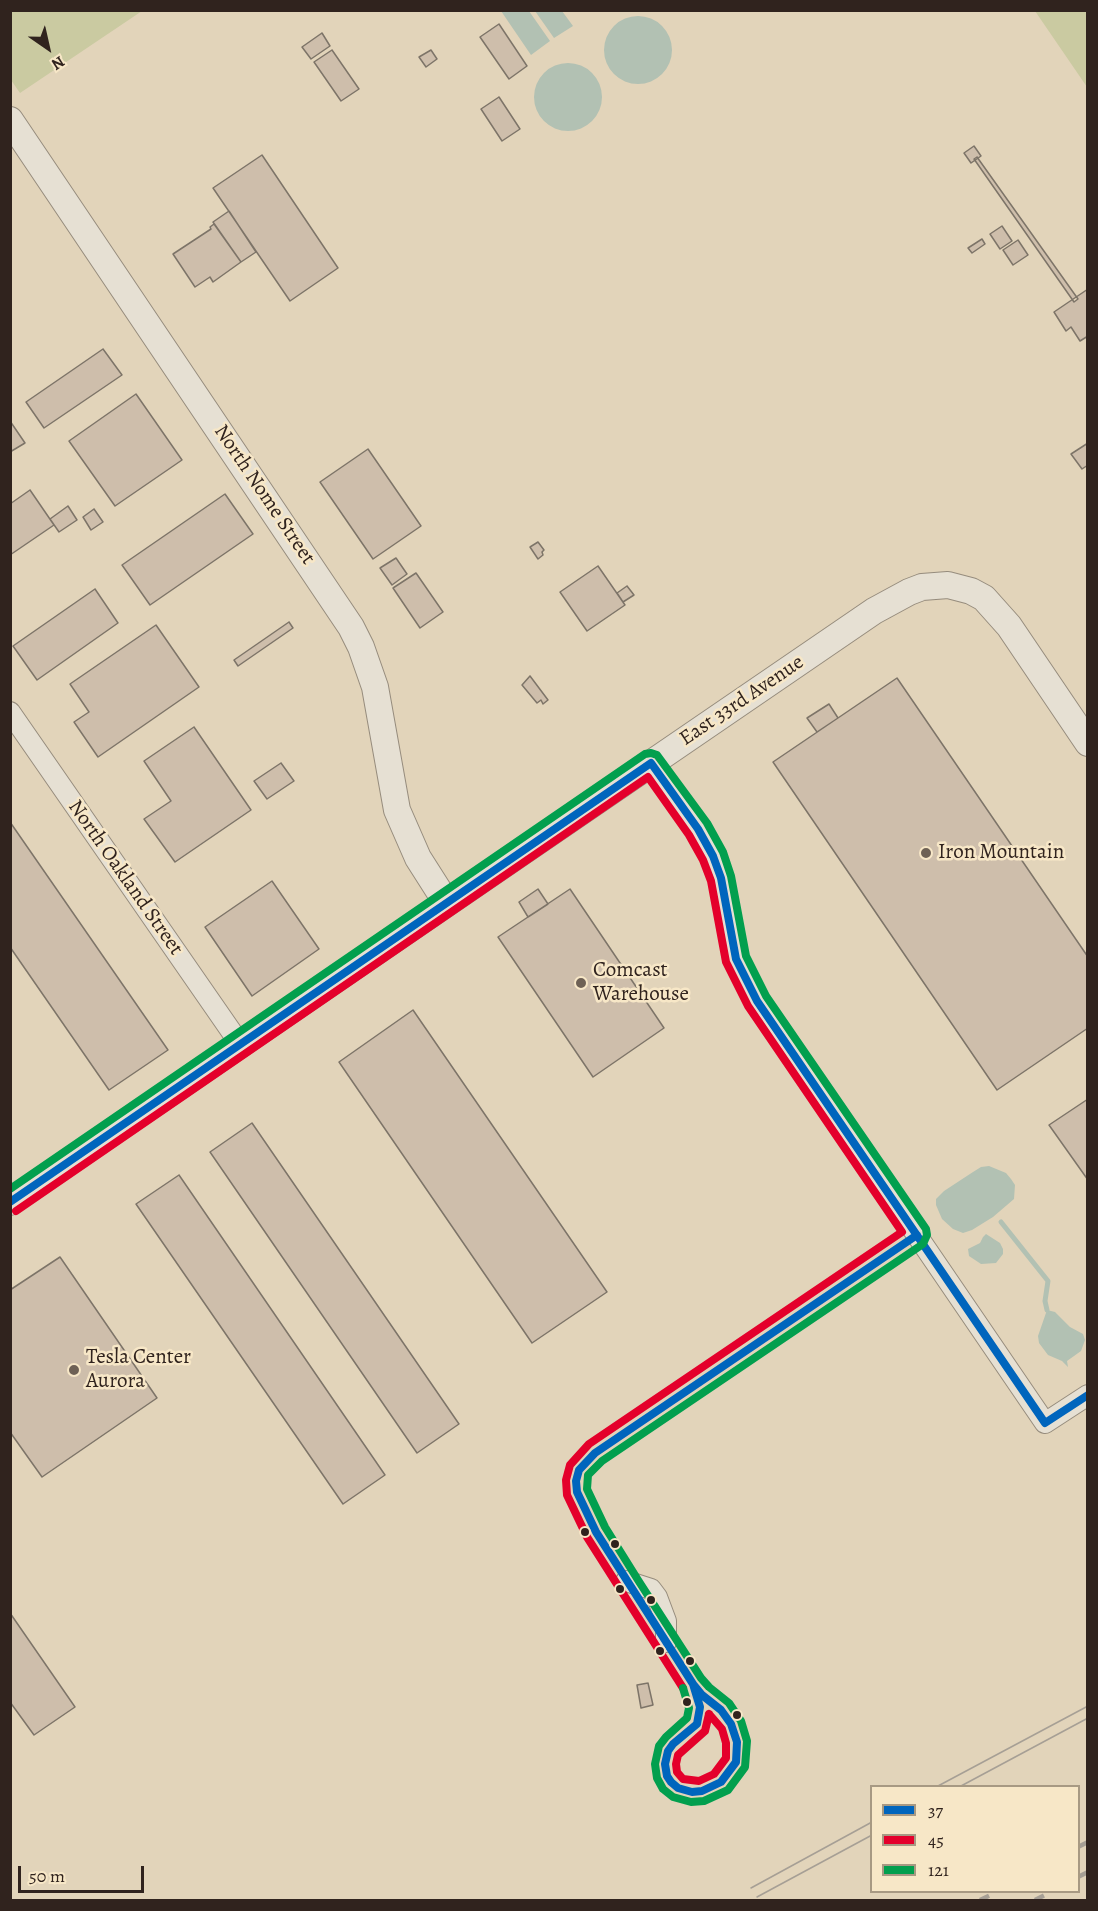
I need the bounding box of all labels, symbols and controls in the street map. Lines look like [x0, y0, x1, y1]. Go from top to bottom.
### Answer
north arrow [18, 18, 78, 78]
text: N [47, 51, 69, 75]
street label: North Nome Street [208, 420, 320, 570]
street label: East 33rd Avenue [675, 650, 809, 752]
street label: North Oakland Street [62, 796, 188, 960]
place label: Iron Mountain [938, 840, 1064, 866]
marker: Iron Mountain [919, 846, 933, 860]
place label: Comcast Warehouse [593, 958, 689, 1008]
marker: Comcast Warehouse [574, 976, 588, 990]
place label: Tesla Center Aurora [86, 1345, 191, 1395]
marker: Tesla Center Aurora [67, 1363, 81, 1377]
unlabelled marker [579, 1526, 591, 1538]
unlabelled marker [609, 1538, 621, 1550]
unlabelled marker [614, 1583, 626, 1595]
unlabelled marker [645, 1594, 657, 1606]
unlabelled marker [654, 1645, 666, 1657]
unlabelled marker [684, 1655, 696, 1667]
unlabelled marker [681, 1696, 693, 1708]
unlabelled marker [731, 1709, 743, 1721]
legend [870, 1785, 1080, 1893]
text: 37 [928, 1798, 943, 1822]
text: 45 [928, 1828, 944, 1852]
scale bar [21, 1854, 147, 1892]
text: 121 [928, 1858, 949, 1882]
text: 50 m [29, 1864, 65, 1888]

